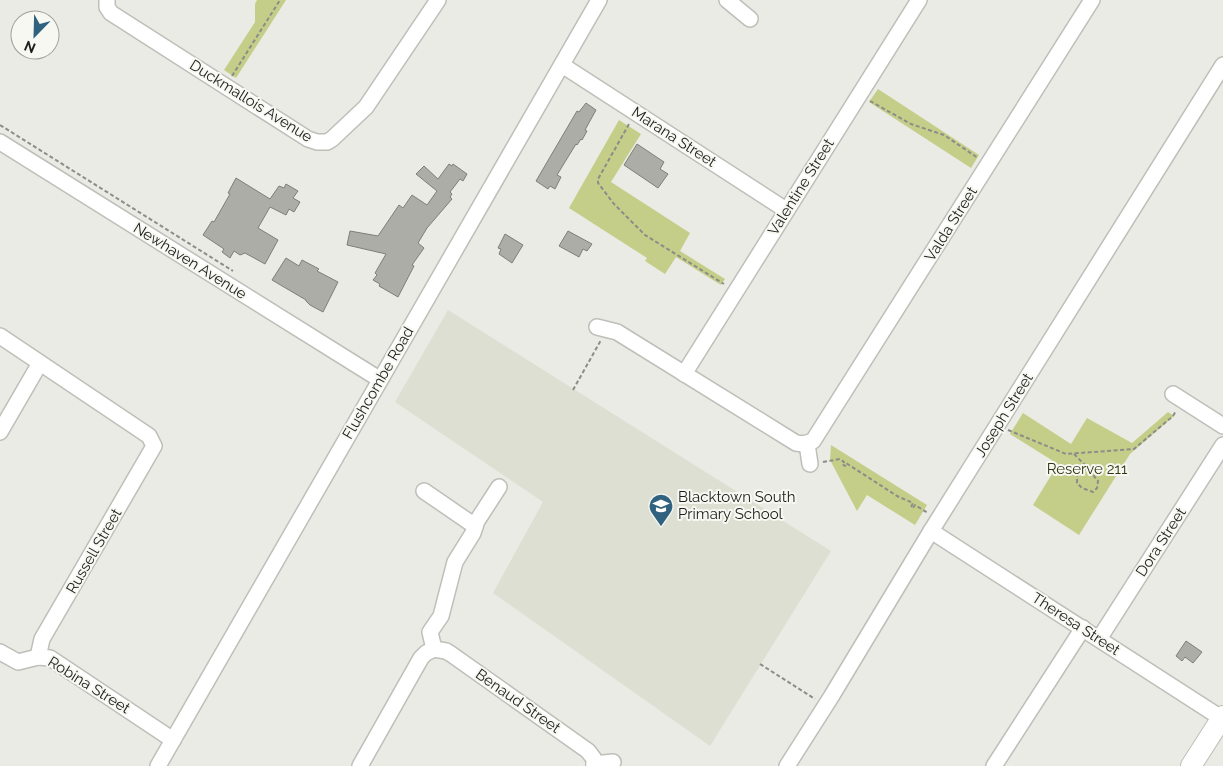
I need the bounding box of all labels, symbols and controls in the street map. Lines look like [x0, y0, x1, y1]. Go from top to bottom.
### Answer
north arrow [10, 10, 60, 60]
text: N [22, 38, 38, 56]
street label: Duckmallois Avenue [186, 56, 316, 146]
street label: Marana Street [628, 103, 720, 171]
street label: Valentine Street [764, 135, 838, 239]
street label: Valda Street [921, 183, 981, 265]
street label: Newhaven Avenue [130, 219, 250, 303]
street label: Flushcombe Road [339, 324, 417, 442]
street label: Joseph Street [971, 370, 1037, 460]
park label: Reserve 211 [1047, 460, 1128, 478]
place label: Blacktown South Primary School [678, 488, 795, 523]
school or university icon: Blacktown South Primary School [648, 493, 674, 527]
street label: Dora Street [1132, 504, 1190, 580]
street label: Russell Street [62, 505, 126, 597]
street label: Theresa Street [1029, 589, 1123, 659]
street label: Robina Street [45, 653, 133, 717]
street label: Benaud Street [472, 665, 564, 737]

